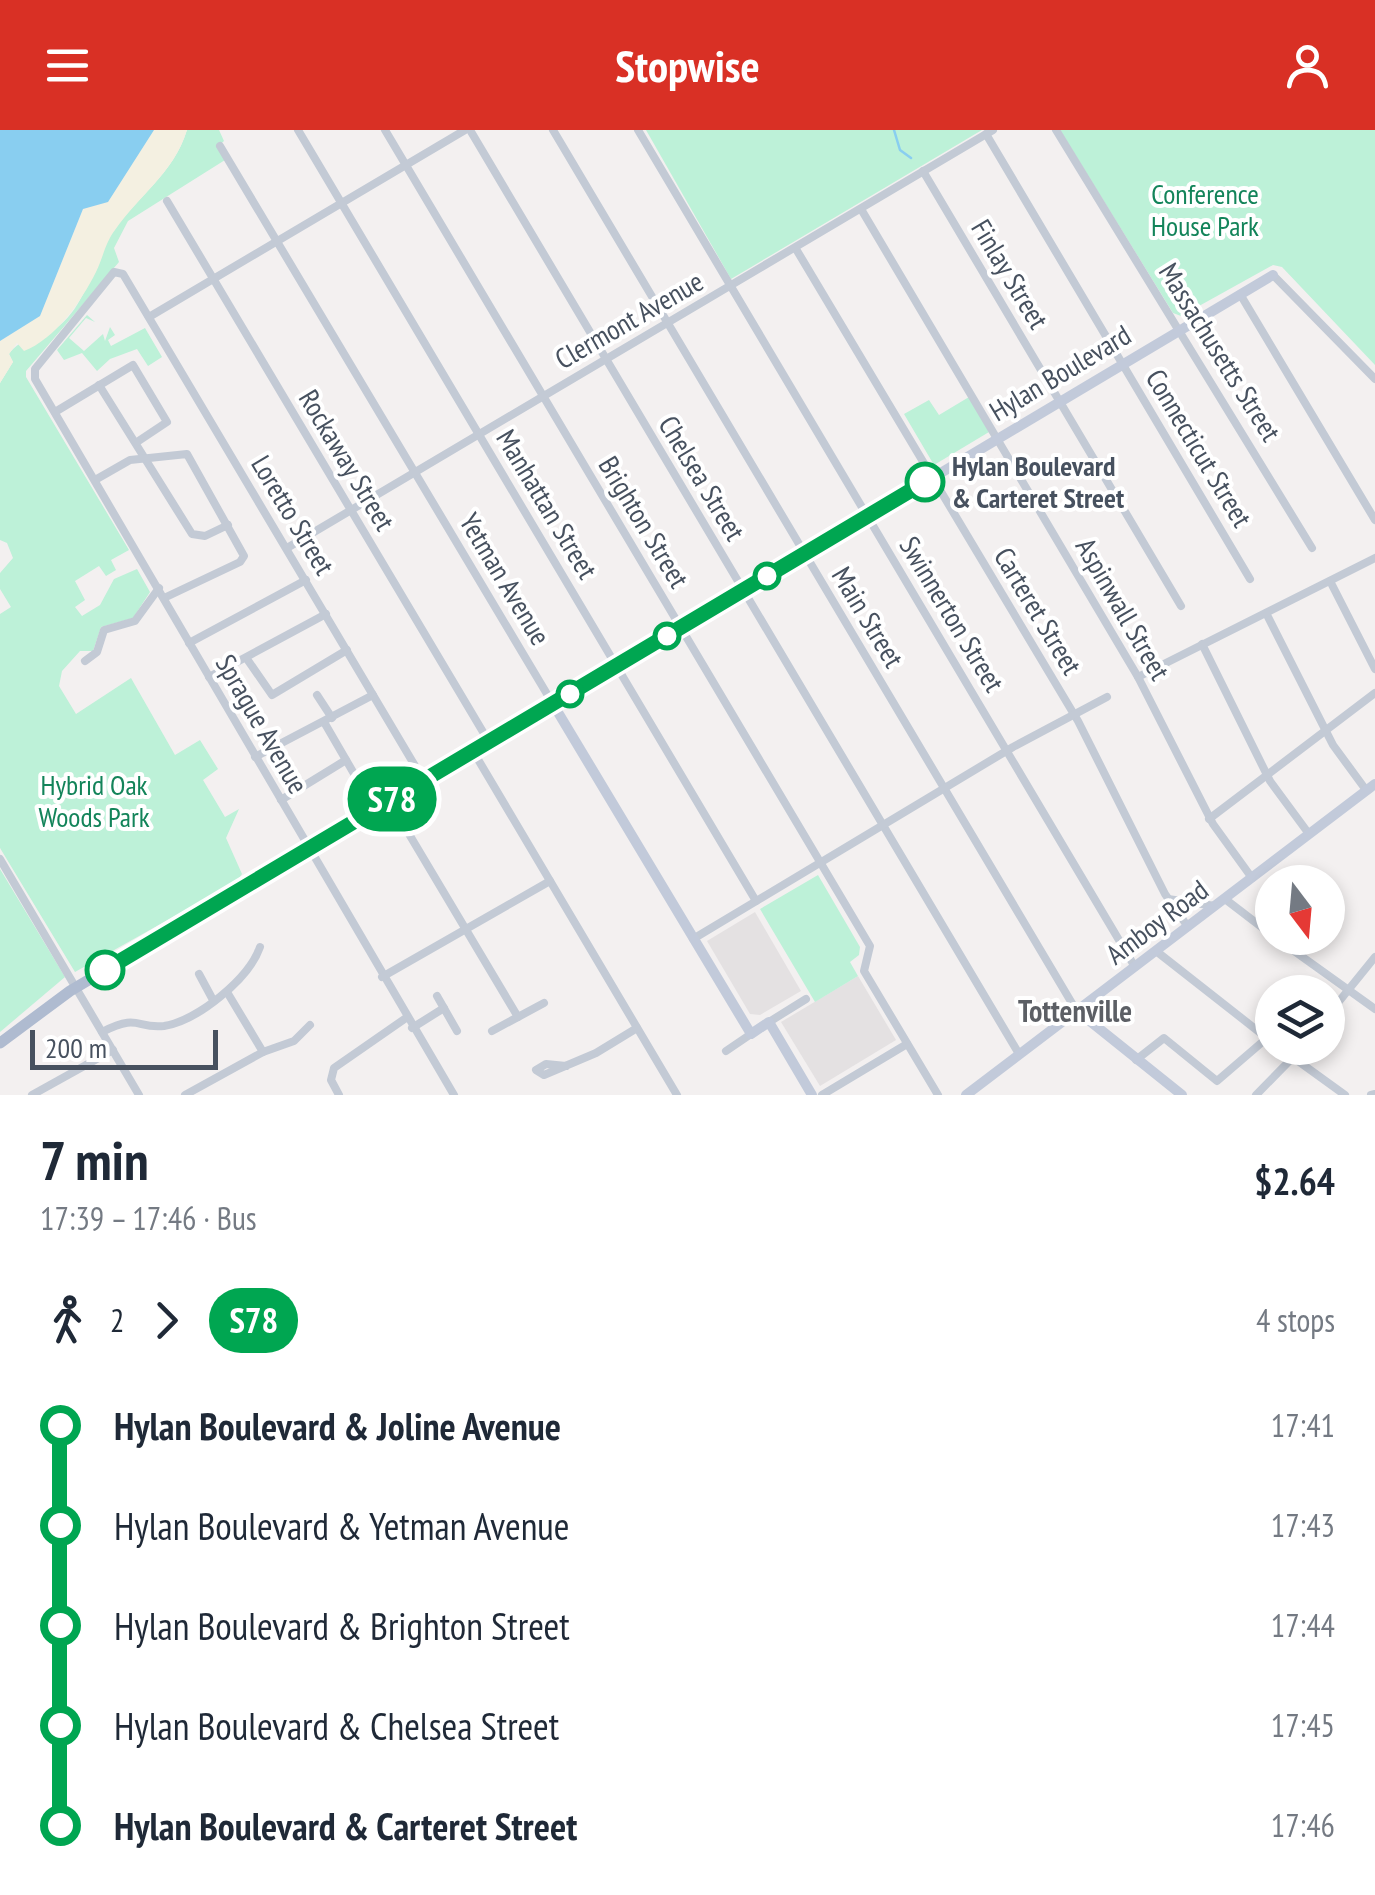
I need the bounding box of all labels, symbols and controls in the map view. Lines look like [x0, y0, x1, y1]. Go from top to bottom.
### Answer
text: Stopwise [615, 36, 760, 94]
icon: menu [40, 38, 95, 93]
icon: person [1280, 38, 1335, 93]
park label: Conference House Park [1151, 175, 1259, 244]
street label: Finlay Street [963, 212, 1058, 335]
street label: Massachusetts Street [1151, 256, 1290, 448]
street label: Clermont Avenue [548, 262, 709, 377]
street label: Hylan Boulevard [982, 316, 1137, 429]
street label: Connecticut Street [1138, 362, 1261, 534]
street label: Rockaway Street [291, 383, 404, 537]
street label: Chelsea Street [651, 408, 754, 547]
street label: Manhattan Street [488, 422, 607, 585]
place label: Hylan Boulevard & Carteret Street [952, 447, 1124, 516]
street label: Loretto Street [243, 448, 344, 581]
street label: Brighton Street [591, 449, 698, 595]
marker: Hylan Boulevard & Carteret Street [906, 463, 944, 501]
street label: Yetman Avenue [452, 506, 559, 652]
street label: Swinnerton Street [892, 529, 1013, 698]
street label: Aspinwall Street [1068, 531, 1179, 687]
street label: Carteret Street [986, 540, 1091, 681]
street label: Main Street [824, 560, 913, 674]
unlabelled marker [754, 563, 780, 589]
unlabelled marker [654, 623, 680, 649]
street label: Sprague Avenue [208, 647, 317, 800]
unlabelled marker [557, 681, 583, 707]
park label: Hybrid Oak Woods Park [38, 766, 150, 835]
line badge: S78 [334, 766, 450, 832]
text: S78 [368, 776, 416, 822]
north arrow [1255, 865, 1345, 955]
map controls [1255, 865, 1345, 1065]
street label: Amboy Road [1098, 871, 1215, 972]
unlabelled marker [86, 951, 124, 989]
button: layers [1255, 975, 1345, 1065]
district label: Tottenville [1018, 991, 1132, 1030]
scale bar [30, 1025, 218, 1070]
text: 200 m [45, 1029, 107, 1066]
text: 7 min [40, 1124, 149, 1195]
text: $2.64 [1254, 1156, 1335, 1205]
text: 17:39 – 17:46 · Bus [40, 1197, 257, 1239]
icon: walk [40, 1293, 95, 1348]
icon: forward [139, 1293, 194, 1348]
text: S78 [229, 1297, 278, 1343]
text: 2 [110, 1299, 124, 1341]
text: 4 stops [1256, 1299, 1335, 1341]
text: Hylan Boulevard & Joline Avenue [114, 1401, 561, 1450]
text: 17:41 [1271, 1404, 1335, 1446]
text: Hylan Boulevard & Yetman Avenue [114, 1501, 570, 1550]
text: 17:43 [1271, 1504, 1335, 1546]
text: Hylan Boulevard & Brighton Street [114, 1601, 570, 1650]
text: 17:44 [1271, 1604, 1335, 1646]
text: Hylan Boulevard & Chelsea Street [114, 1701, 559, 1750]
text: 17:45 [1271, 1704, 1335, 1746]
text: Hylan Boulevard & Carteret Street [114, 1801, 577, 1850]
text: 17:46 [1271, 1804, 1335, 1846]

